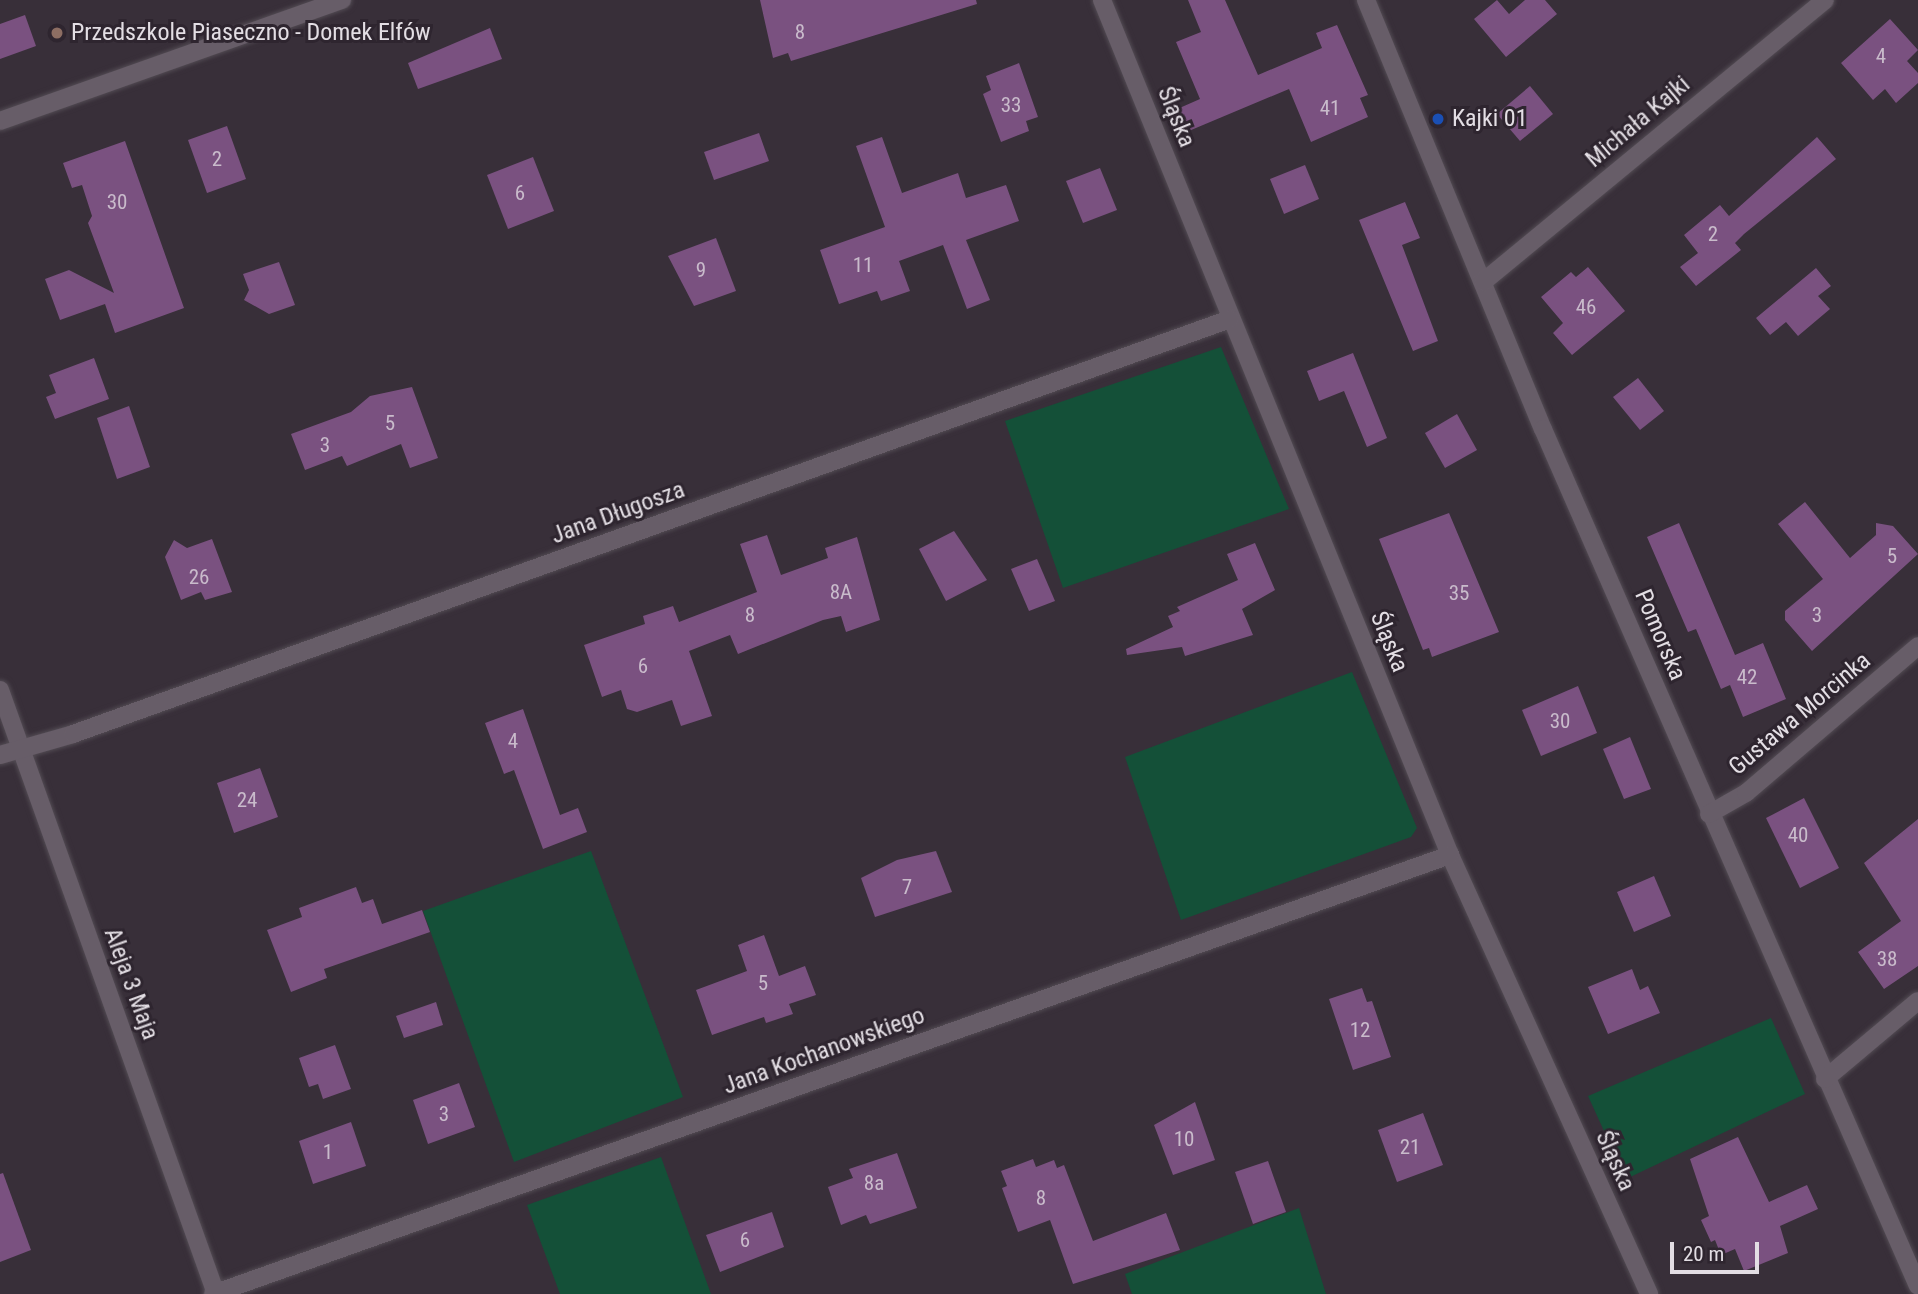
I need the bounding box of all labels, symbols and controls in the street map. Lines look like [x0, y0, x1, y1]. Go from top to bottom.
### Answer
place label: Przedszkole Piaseczno - Domek Elfów [71, 19, 431, 47]
house number: 8 [795, 19, 805, 45]
marker: Przedszkole Piaseczno - Domek Elfów [49, 25, 65, 41]
house number: 4 [1876, 43, 1886, 69]
street label: Michała Kajki [1580, 70, 1696, 174]
street label: Śląska [1151, 83, 1201, 151]
house number: 33 [1001, 92, 1021, 118]
house number: 41 [1320, 95, 1340, 121]
place label: Kajki 01 [1452, 105, 1527, 133]
marker: Kajki 01 [1430, 111, 1446, 127]
house number: 2 [212, 146, 222, 172]
house number: 6 [515, 180, 525, 206]
house number: 30 [107, 189, 127, 215]
house number: 2 [1708, 221, 1718, 247]
house number: 11 [853, 252, 873, 278]
house number: 9 [696, 257, 706, 283]
house number: 46 [1576, 294, 1596, 320]
house number: 5 [385, 410, 395, 436]
house number: 3 [320, 432, 330, 458]
street label: Jana Długosza [547, 476, 689, 550]
house number: 5 [1887, 543, 1897, 569]
house number: 26 [189, 564, 209, 590]
house number: 8A [830, 579, 852, 605]
house number: 35 [1449, 580, 1469, 606]
street label: Pomorska [1628, 585, 1692, 685]
house number: 8 [745, 602, 755, 628]
house number: 3 [1812, 602, 1822, 628]
street label: Śląska [1364, 608, 1414, 676]
street label: Gustawa Morcinka [1723, 646, 1877, 782]
house number: 6 [638, 653, 648, 679]
house number: 42 [1737, 664, 1757, 690]
house number: 30 [1550, 708, 1570, 734]
house number: 4 [508, 728, 518, 754]
house number: 24 [237, 787, 257, 813]
house number: 40 [1788, 822, 1808, 848]
house number: 7 [902, 874, 912, 900]
street label: Aleja 3 Maja [97, 924, 165, 1044]
house number: 38 [1877, 946, 1897, 972]
house number: 5 [758, 970, 768, 996]
street label: Jana Kochanowskiego [719, 1001, 929, 1101]
house number: 12 [1350, 1017, 1370, 1043]
house number: 3 [439, 1101, 449, 1127]
house number: 10 [1174, 1126, 1194, 1152]
street label: Śląska [1589, 1127, 1641, 1195]
house number: 21 [1400, 1134, 1420, 1160]
house number: 1 [323, 1139, 333, 1165]
house number: 8a [864, 1170, 884, 1196]
house number: 8 [1036, 1185, 1046, 1211]
house number: 6 [740, 1227, 750, 1253]
scale bar [1673, 1228, 1762, 1272]
text: 20 m [1683, 1242, 1724, 1266]

